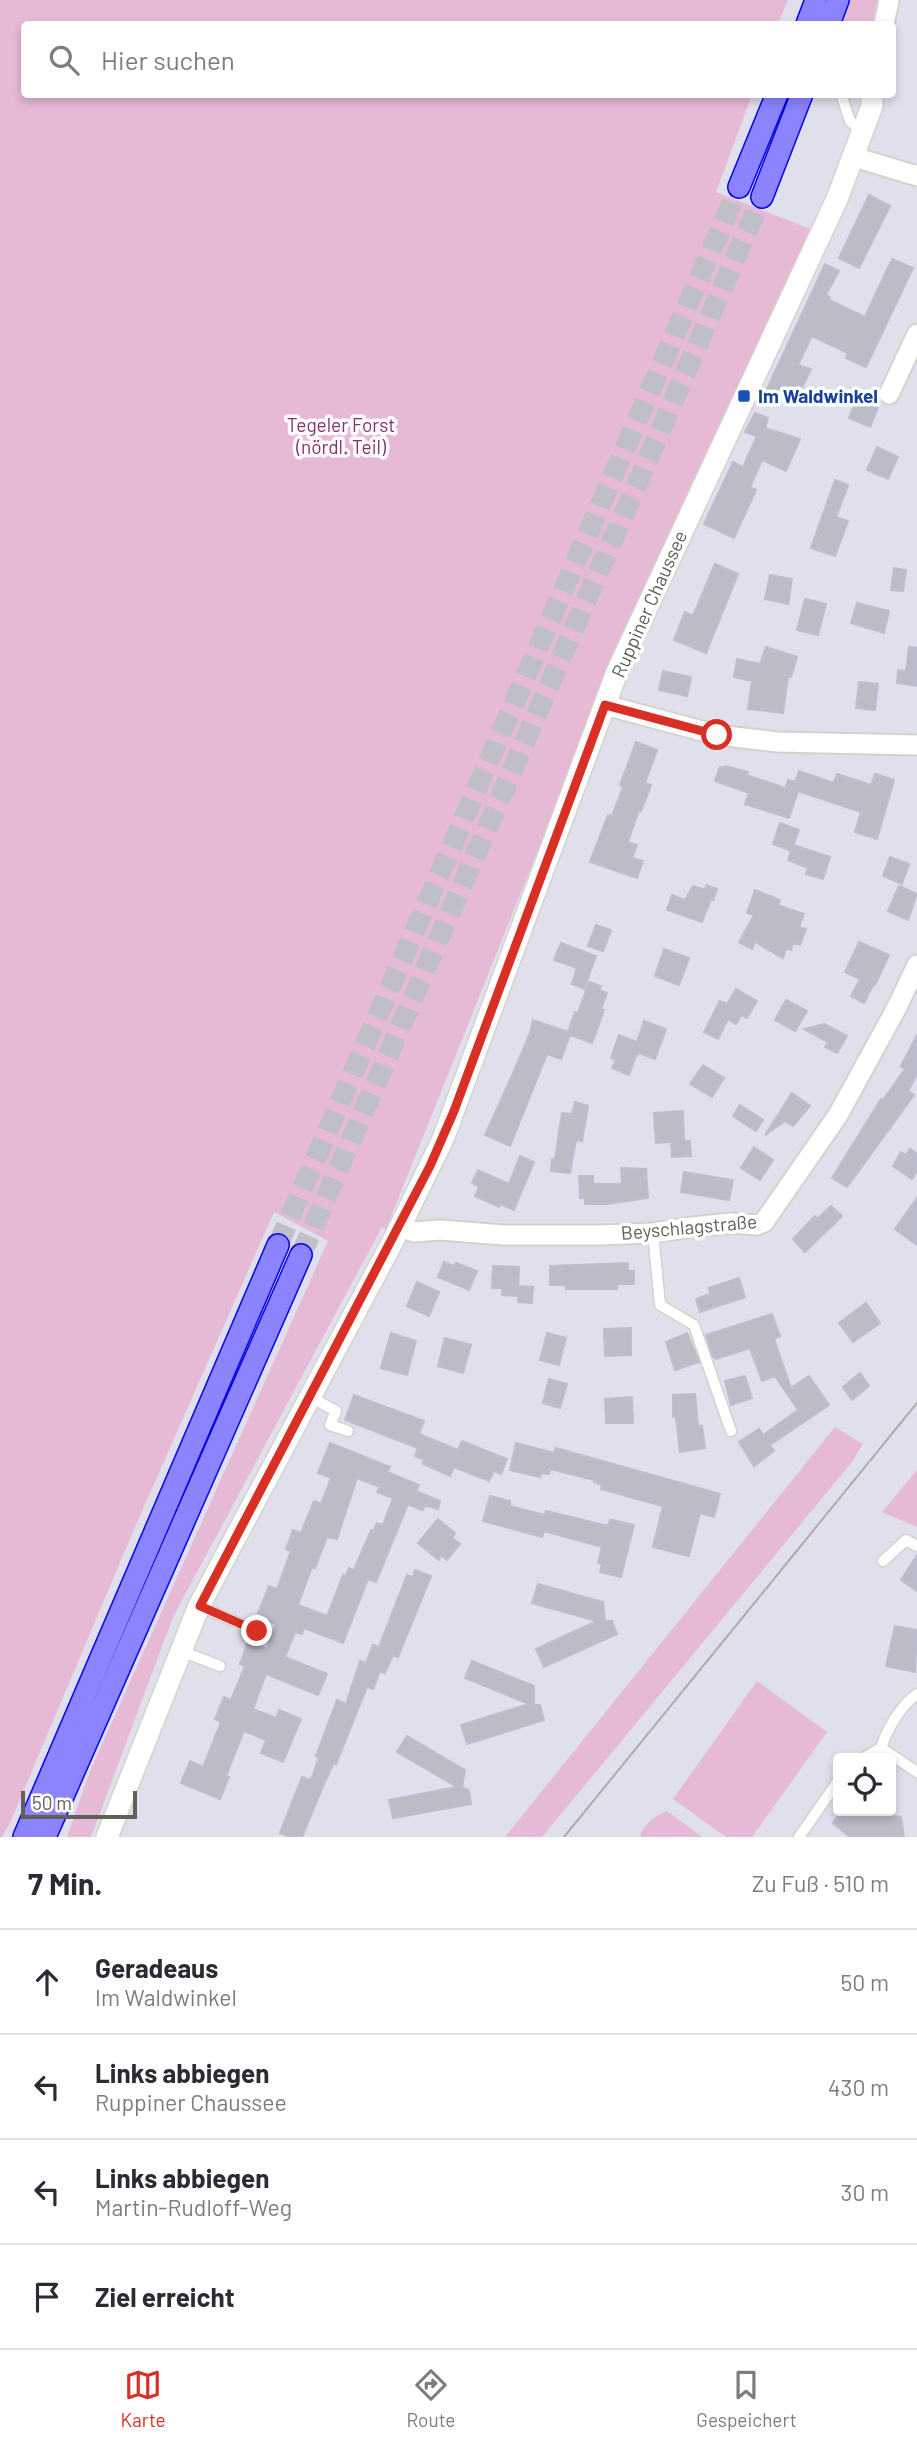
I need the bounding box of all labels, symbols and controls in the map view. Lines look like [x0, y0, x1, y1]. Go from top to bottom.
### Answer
search box [21, 21, 896, 98]
icon: search [45, 41, 83, 79]
text: Hier suchen [101, 44, 235, 75]
place label: Im Waldwinkel [758, 384, 878, 407]
marker: Im Waldwinkel [736, 388, 752, 404]
park label: Tegeler Forst (nördl. Teil) [287, 413, 395, 458]
street label: Ruppiner Chaussee [606, 527, 691, 681]
route start [701, 719, 732, 750]
street label: Beyschlagstraße [620, 1209, 758, 1244]
route end [241, 1615, 272, 1646]
map controls [833, 1753, 896, 1816]
button: locate [833, 1753, 896, 1816]
scale bar [21, 1788, 136, 1820]
text: 50 m [32, 1791, 72, 1814]
text: 7 Min. [28, 1865, 102, 1901]
text: Zu Fuß · 510 m [752, 1869, 889, 1897]
text: Geradeaus [95, 1952, 218, 1983]
icon: ahead [28, 1963, 66, 2001]
text: 50 m [841, 1968, 889, 1996]
text: Im Waldwinkel [95, 1983, 237, 2011]
text: Links abbiegen [95, 2057, 269, 2088]
icon: left [28, 2068, 66, 2106]
text: 430 m [828, 2073, 889, 2101]
text: Ruppiner Chaussee [95, 2088, 287, 2116]
text: Links abbiegen [95, 2162, 269, 2193]
icon: left [28, 2173, 66, 2211]
text: 30 m [841, 2178, 889, 2206]
text: Martin-Rudloff-Weg [95, 2193, 292, 2221]
icon: arrive [28, 2278, 66, 2316]
text: Ziel erreicht [95, 2281, 235, 2312]
tab: Karte [120, 2366, 166, 2431]
tab: Route [407, 2366, 455, 2431]
tab: Gespeichert [696, 2366, 797, 2431]

